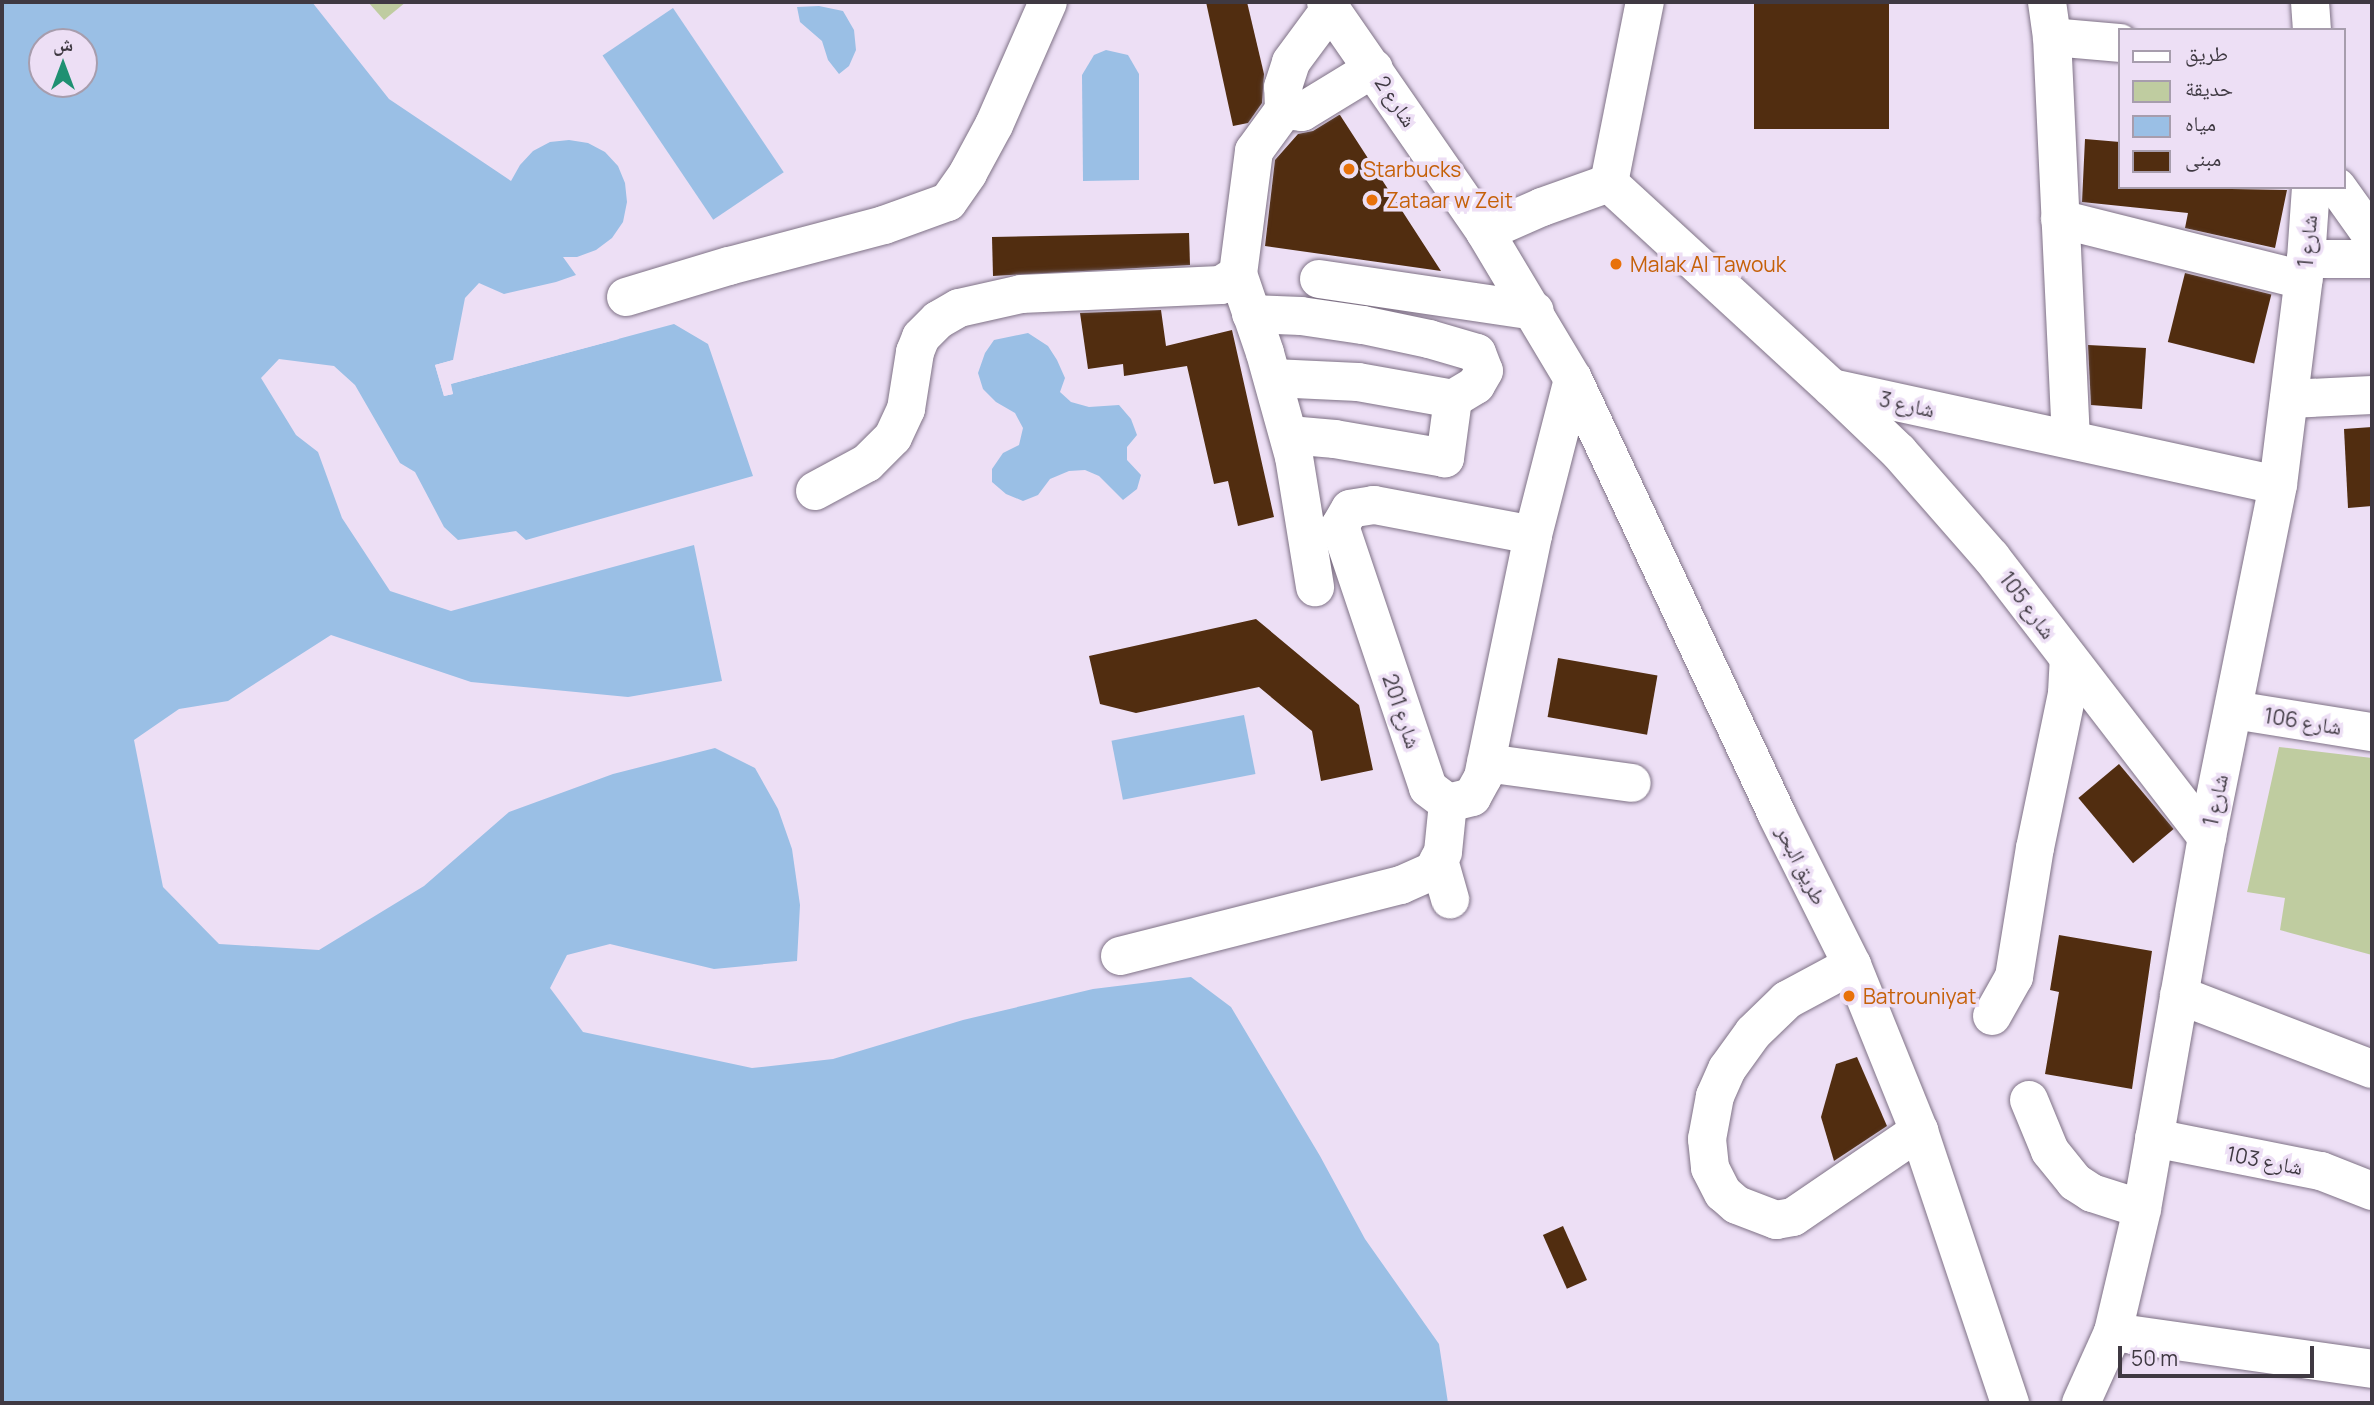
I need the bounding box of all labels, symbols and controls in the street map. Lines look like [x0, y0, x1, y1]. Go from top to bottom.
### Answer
north arrow [28, 28, 98, 98]
legend [2118, 28, 2346, 189]
text: ش [53, 31, 73, 57]
text: طريق [2185, 39, 2228, 67]
street label: شارع 2 [1370, 71, 1422, 131]
text: حديقة [2185, 74, 2233, 102]
text: مياه [2185, 109, 2216, 137]
text: مبنى [2185, 144, 2221, 172]
place label: Starbucks [1363, 156, 1461, 182]
marker: Starbucks [1341, 161, 1357, 177]
place label: Zataar w Zeit [1386, 187, 1513, 213]
marker: Zataar w Zeit [1364, 192, 1380, 208]
street label: شارع 1 [2292, 214, 2322, 268]
place label: Malak Al Tawouk [1630, 251, 1786, 277]
marker: Malak Al Tawouk [1608, 256, 1624, 272]
street label: شارع 3 [1877, 386, 1937, 422]
street label: شارع 105 [1995, 567, 2061, 643]
street label: شارع 201 [1378, 670, 1426, 752]
street label: شارع 106 [2262, 702, 2344, 740]
street label: شارع 1 [2197, 772, 2233, 828]
street label: طريق البحر [1771, 821, 1833, 909]
place label: Batrouniyat [1863, 983, 1976, 1009]
marker: Batrouniyat [1841, 988, 1857, 1004]
street label: شارع 103 [2225, 1140, 2305, 1180]
scale bar [2122, 1332, 2318, 1376]
text: 50 m [2131, 1344, 2178, 1372]

